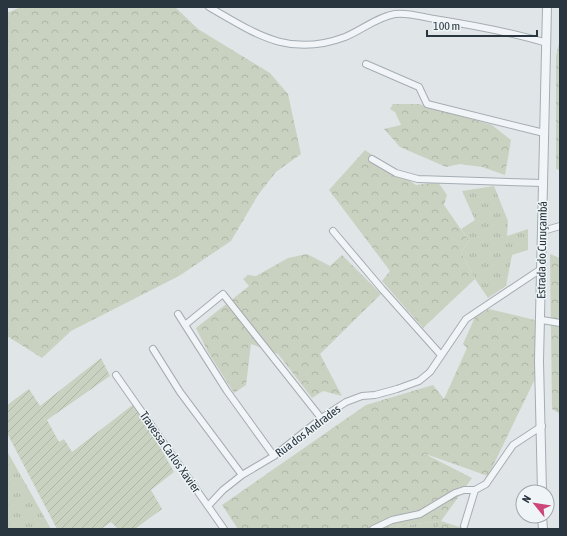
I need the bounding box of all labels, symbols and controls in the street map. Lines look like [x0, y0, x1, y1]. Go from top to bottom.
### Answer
scale bar [427, 12, 537, 38]
text: 100 m [433, 19, 460, 33]
street label: Estrada do Curuçambá [534, 201, 550, 299]
street label: Rua dos Andrades [273, 402, 343, 460]
street label: Travessa Carlos Xavier [137, 409, 204, 496]
north arrow [515, 484, 555, 524]
text: N [520, 493, 533, 505]

